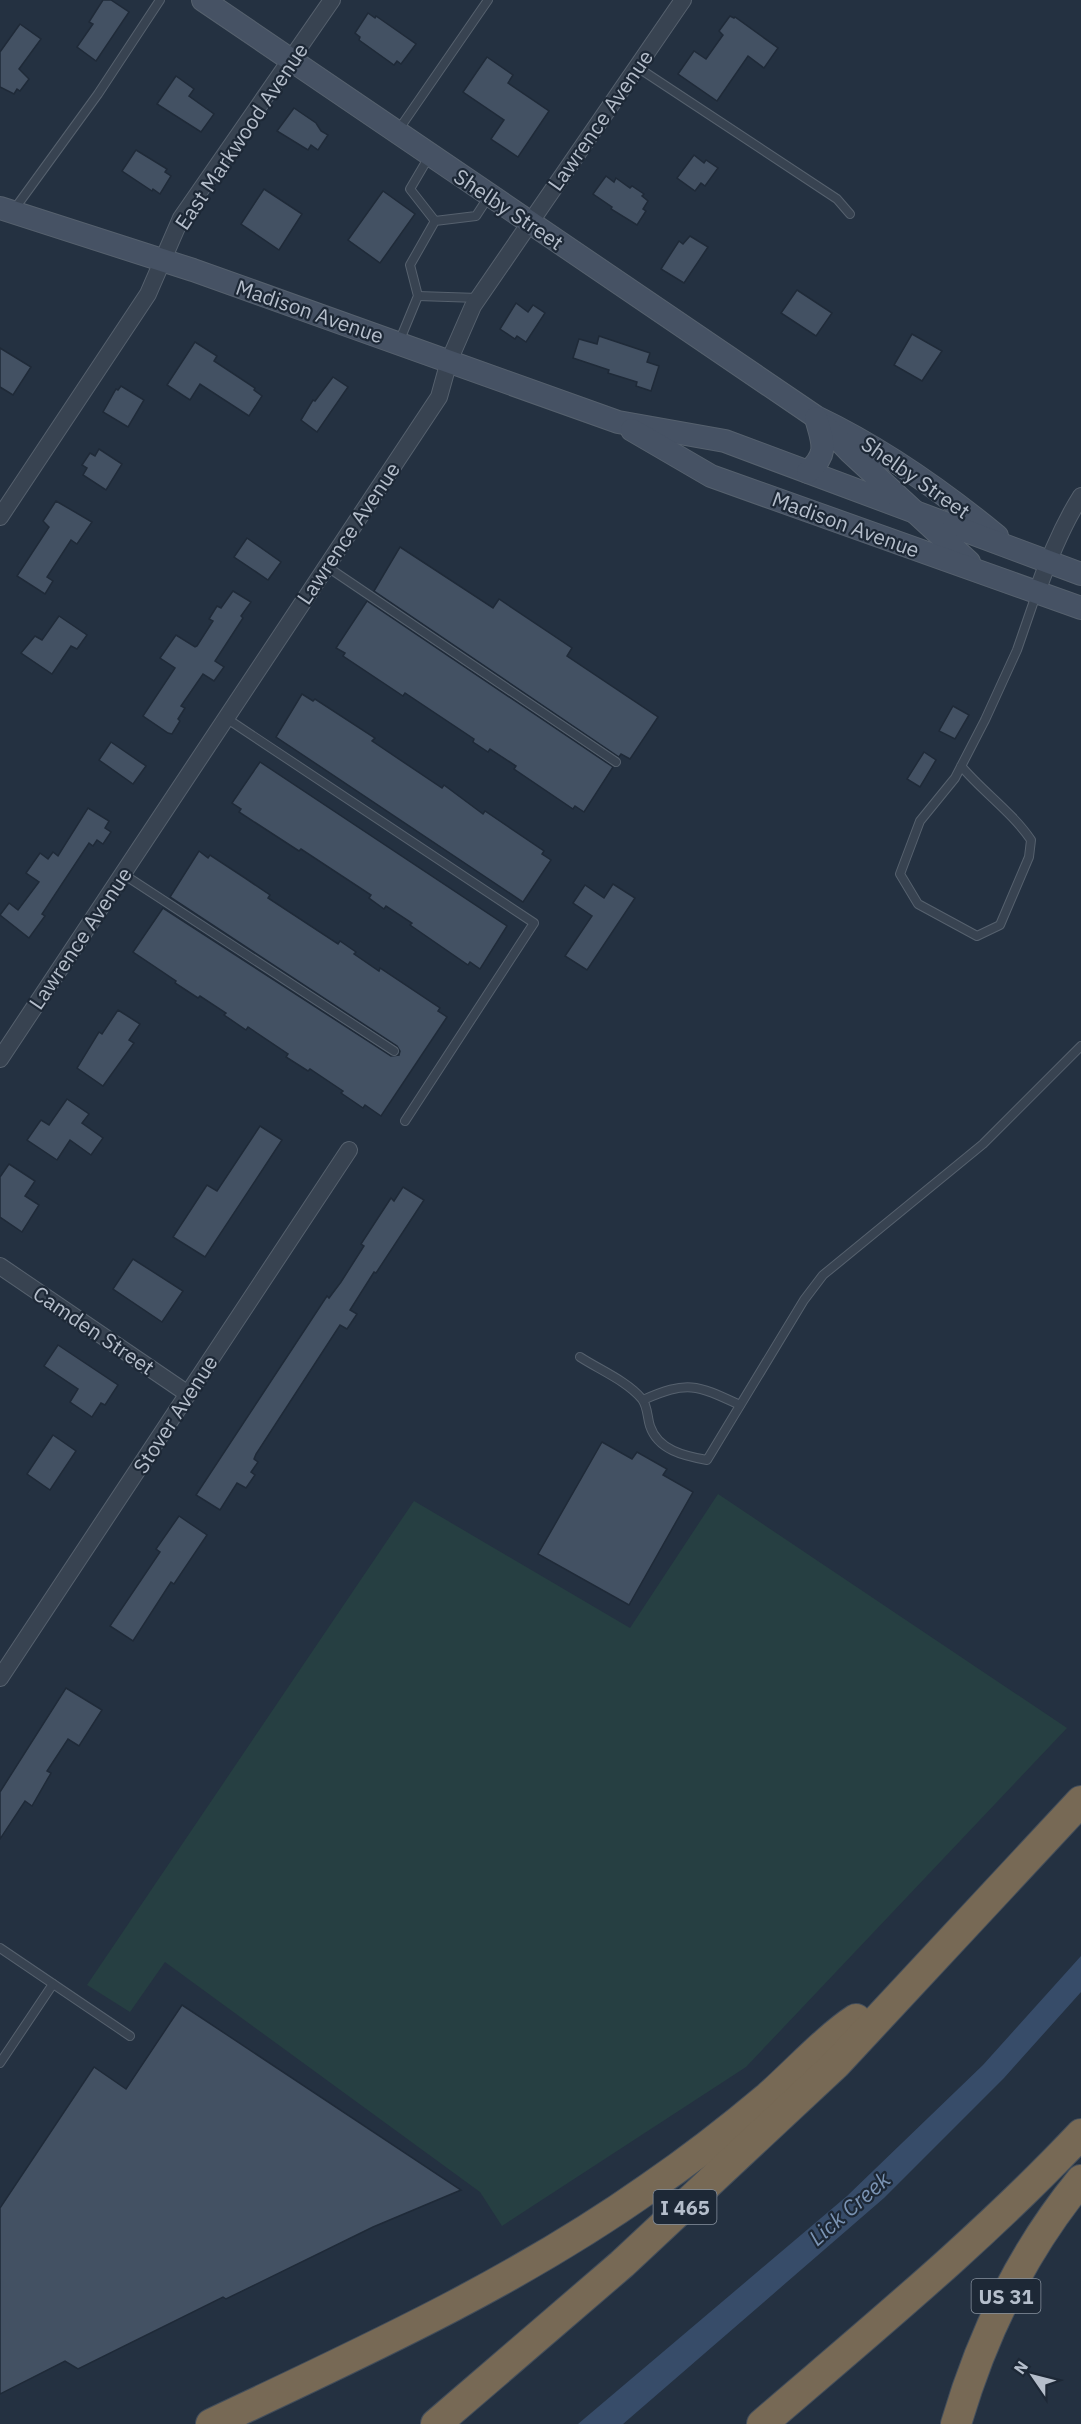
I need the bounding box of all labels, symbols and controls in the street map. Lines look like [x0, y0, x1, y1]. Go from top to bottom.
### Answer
street label: East Markwood Avenue [168, 37, 314, 235]
street label: Lawrence Avenue [541, 44, 659, 196]
street label: Shelby Street [449, 162, 569, 256]
street label: Madison Avenue [232, 273, 388, 349]
street label: Shelby Street [856, 429, 976, 525]
street label: Lawrence Avenue [290, 456, 406, 610]
street label: Madison Avenue [769, 484, 923, 564]
street label: Lawrence Avenue [22, 861, 138, 1015]
street label: Camden Street [28, 1279, 160, 1381]
street label: Stover Avenue [126, 1350, 224, 1478]
water label: Lick Creek [802, 2164, 896, 2251]
road number: I 465 [654, 2190, 716, 2224]
road number: US 31 [972, 2279, 1040, 2313]
north arrow [1003, 2346, 1063, 2406]
text: N [1009, 2357, 1032, 2378]

